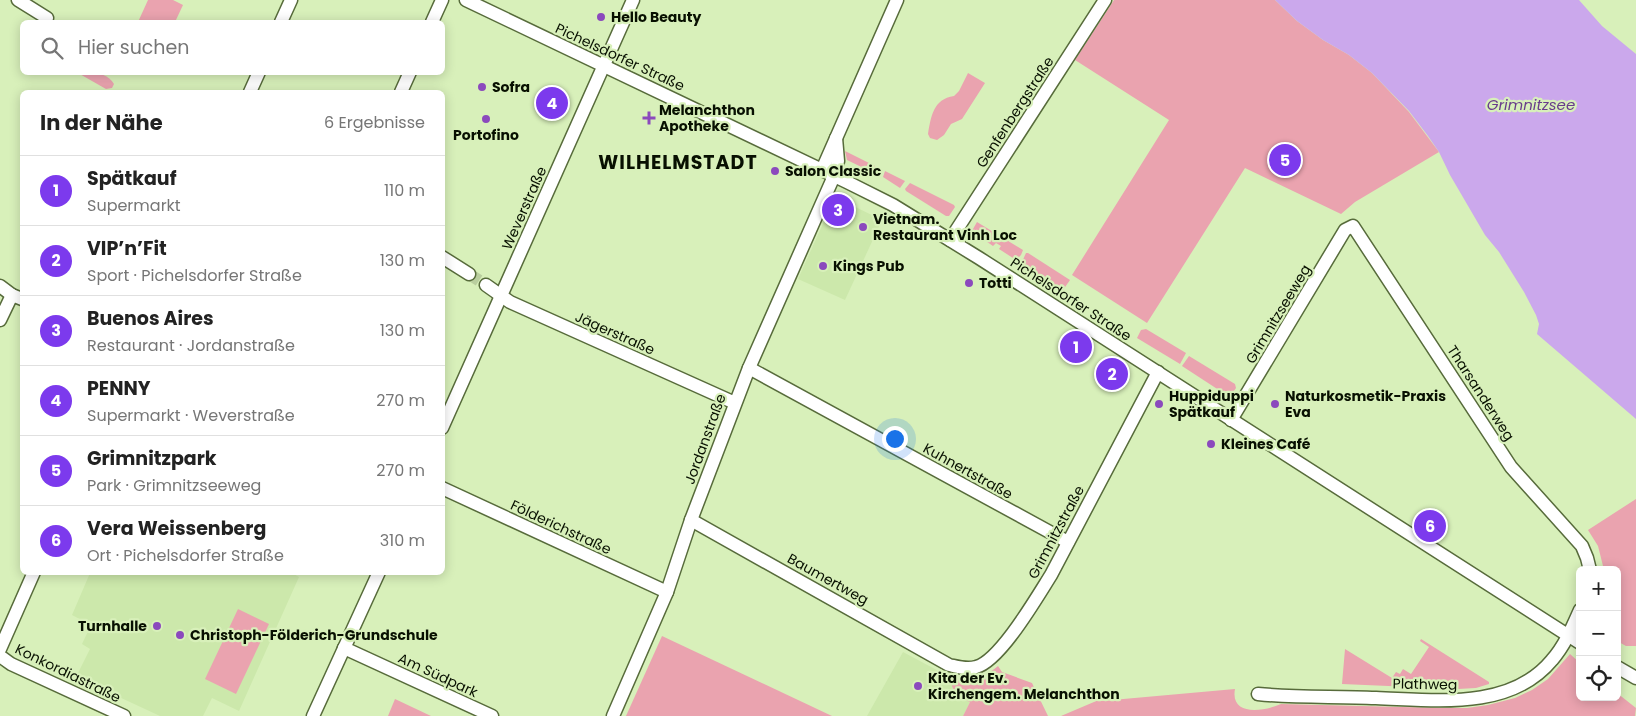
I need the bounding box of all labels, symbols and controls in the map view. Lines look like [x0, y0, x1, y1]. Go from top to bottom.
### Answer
place label: Hello Beauty [611, 7, 701, 27]
marker: Hello Beauty [595, 11, 607, 23]
street label: Pichelsdorfer Straße [552, 18, 688, 96]
search box [20, 20, 445, 75]
icon: search [38, 34, 66, 62]
text: Hier suchen [78, 34, 189, 61]
street label: Genfenbergstraße [972, 52, 1059, 172]
place label: Sofra [492, 77, 530, 97]
marker: Sofra [476, 81, 488, 93]
pin: 4 [536, 84, 568, 122]
water label: Grimnitzsee [1487, 94, 1575, 115]
place label: Melanchthon Apotheke [659, 100, 755, 136]
text: In der Nähe [40, 108, 163, 137]
text: 6 Ergebnisse [324, 111, 425, 134]
marker: Melanchthon Apotheke [643, 112, 655, 124]
marker: Portofino [480, 113, 492, 125]
place label: Portofino [453, 125, 519, 145]
pin: 5 [1269, 141, 1301, 179]
district label: WILHELMSTADT [598, 149, 758, 176]
place label: Salon Classic [785, 161, 882, 181]
street label: Weverstraße [497, 163, 551, 253]
text: Spätkauf [87, 165, 177, 192]
marker: Salon Classic [769, 165, 781, 177]
text: 1 [53, 179, 59, 202]
text: 110 m [384, 179, 425, 202]
pin: 3 [822, 191, 854, 229]
text: Supermarkt [87, 194, 181, 217]
place label: Vietnam. Restaurant Vinh Loc [873, 209, 1018, 245]
marker: Vietnam. Restaurant Vinh Loc [857, 221, 869, 233]
text: VIP’n’Fit [87, 235, 167, 262]
text: 2 [51, 249, 61, 272]
text: 130 m [380, 249, 425, 272]
street label: Pichelsdorfer Straße [1007, 252, 1136, 346]
place label: Kings Pub [833, 256, 905, 276]
marker: Kings Pub [817, 260, 829, 272]
street label: Grimnitzseeweg [1241, 261, 1315, 367]
text: Sport · Pichelsdorfer Straße [87, 264, 302, 287]
place label: Totti [979, 273, 1012, 293]
marker: Totti [963, 277, 975, 289]
text: Buenos Aires [87, 305, 214, 332]
street label: Jägerstraße [572, 306, 658, 360]
text: 3 [51, 319, 61, 342]
text: 130 m [380, 319, 425, 342]
pin: 1 [1060, 328, 1092, 366]
text: Restaurant · Jordanstraße [87, 334, 295, 357]
street label: Tharsanderweg [1443, 341, 1519, 445]
pin: 2 [1096, 355, 1128, 393]
text: PENNY [87, 375, 150, 402]
place label: Huppiduppi Spätkauf [1169, 386, 1254, 422]
place label: Naturkosmetik-Praxis Eva [1285, 386, 1446, 422]
text: 4 [51, 389, 61, 412]
text: 270 m [376, 389, 425, 412]
street label: Jordanstraße [679, 391, 731, 487]
marker: Huppiduppi Spätkauf [1153, 398, 1165, 410]
marker: Naturkosmetik-Praxis Eva [1269, 398, 1281, 410]
text: Supermarkt · Weverstraße [87, 404, 295, 427]
your location [882, 426, 908, 452]
place label: Kleines Café [1221, 434, 1311, 454]
street label: Kuhnertstraße [920, 438, 1017, 504]
marker: Kleines Café [1205, 438, 1217, 450]
text: Grimnitzpark [87, 445, 217, 472]
text: 5 [51, 459, 61, 482]
text: 270 m [376, 459, 425, 482]
text: Park · Grimnitzseeweg [87, 474, 261, 497]
street label: Grimnitzstraße [1023, 481, 1089, 582]
street label: Földerichstraße [507, 495, 615, 559]
pin: 6 [1414, 507, 1446, 545]
text: Vera Weissenberg [87, 515, 266, 542]
text: 6 [51, 529, 61, 552]
text: 310 m [380, 529, 425, 552]
text: Ort · Pichelsdorfer Straße [87, 544, 284, 567]
street label: Baumertweg [784, 548, 872, 610]
map controls [1576, 566, 1621, 701]
button: + [1576, 566, 1621, 611]
button: − [1576, 611, 1621, 656]
place label: Turnhalle [78, 616, 147, 636]
marker: Turnhalle [151, 620, 163, 632]
place label: Christoph-Földerich-Grundschule [190, 625, 438, 645]
marker: Christoph-Földerich-Grundschule [174, 629, 186, 641]
street label: Konkordiastraße [12, 639, 125, 707]
street label: Am Südpark [395, 648, 482, 702]
button: locate [1576, 656, 1621, 701]
place label: Kita der Ev. Kirchengem. Melanchthon [928, 668, 1120, 704]
street label: Plathweg [1392, 673, 1458, 695]
marker: Kita der Ev. Kirchengem. Melanchthon [912, 680, 924, 692]

